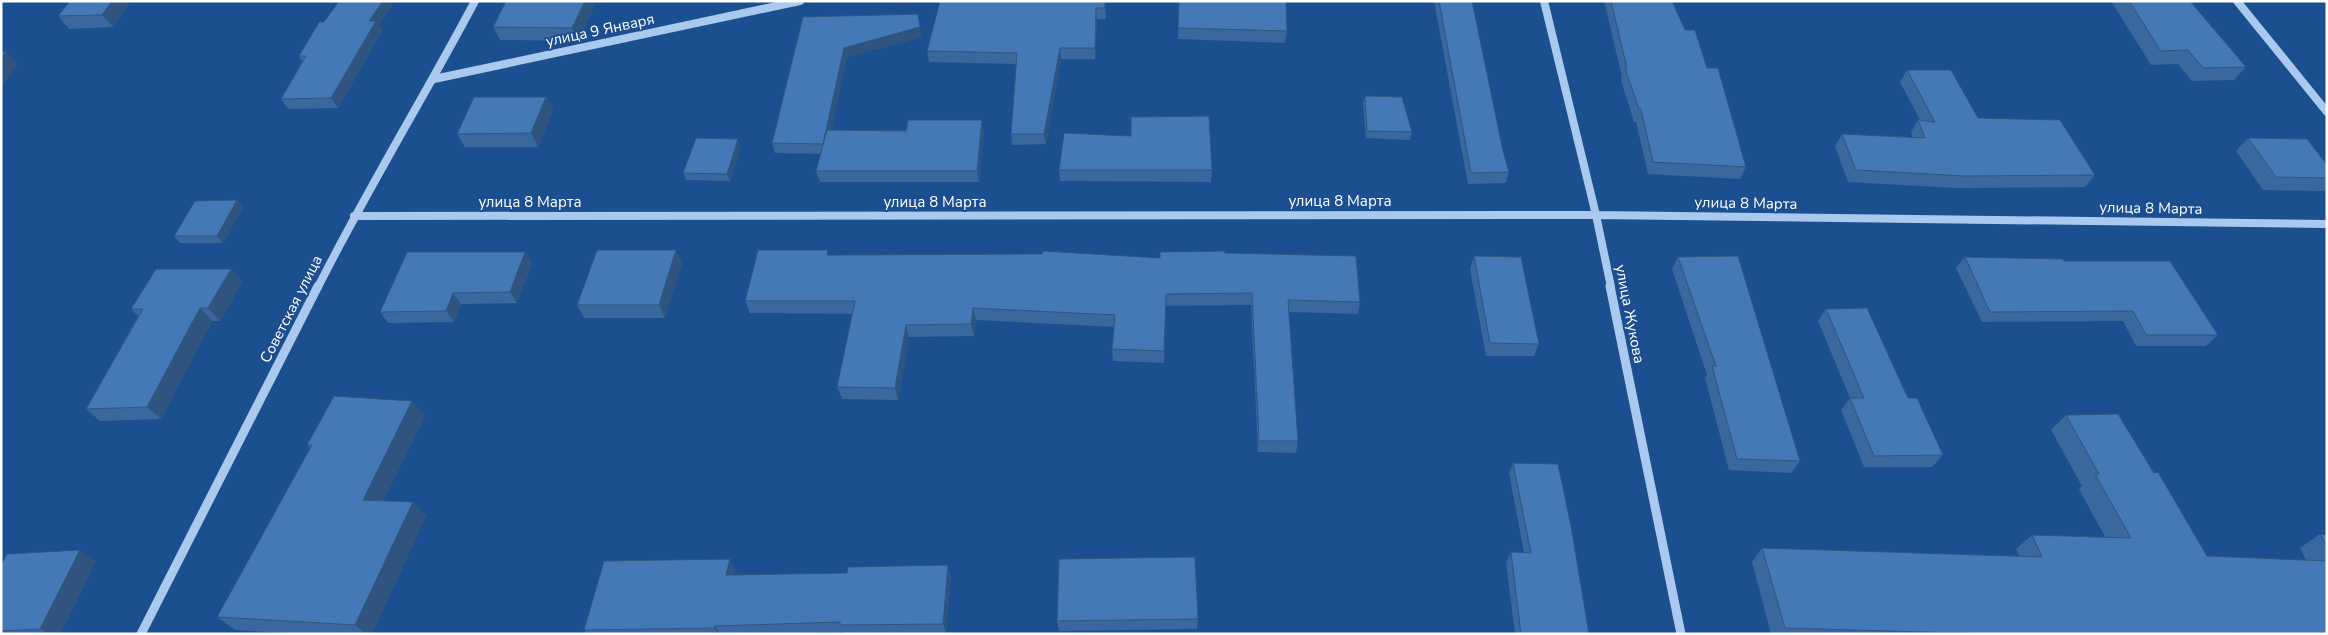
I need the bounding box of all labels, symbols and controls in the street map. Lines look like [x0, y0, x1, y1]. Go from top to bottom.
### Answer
street label: улица 9 Января [544, 9, 656, 51]
street label: улица 8 Марта [1288, 191, 1392, 211]
street label: улица 8 Марта [478, 192, 582, 212]
street label: улица 8 Марта [883, 192, 987, 212]
street label: улица 8 Марта [1694, 192, 1798, 214]
street label: улица 8 Марта [2099, 197, 2203, 219]
street label: Советская улица [255, 252, 327, 366]
street label: улица Жукова [1611, 263, 1649, 365]

